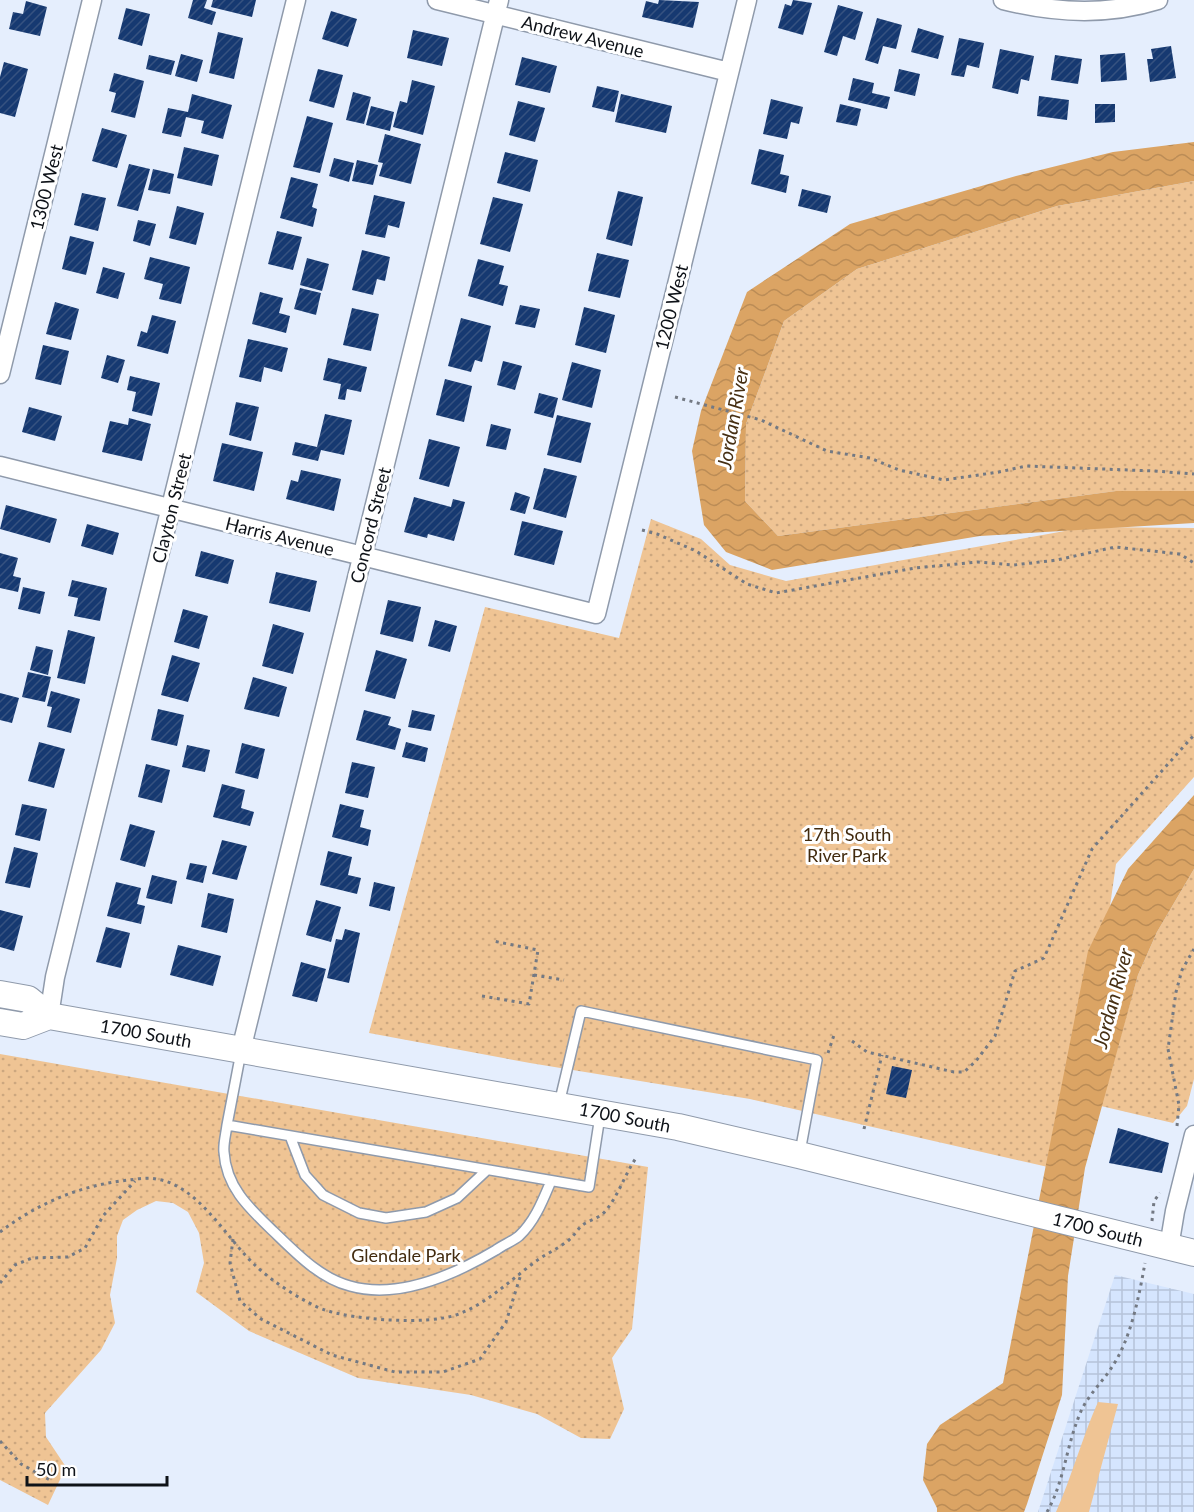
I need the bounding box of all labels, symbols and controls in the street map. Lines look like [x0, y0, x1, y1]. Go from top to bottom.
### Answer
street label: Andrew Avenue [520, 10, 646, 62]
street label: 1300 West [25, 141, 67, 232]
street label: 1200 West [650, 261, 692, 352]
water label: Jordan River [711, 364, 753, 472]
street label: Clayton Street [147, 450, 195, 565]
street label: Concord Street [345, 464, 395, 585]
street label: Harris Avenue [223, 512, 337, 560]
park label: 17th South River Park [803, 823, 891, 866]
water label: Jordan River [1087, 944, 1137, 1052]
street label: 1700 South [98, 1014, 194, 1052]
street label: 1700 South [577, 1097, 673, 1137]
street label: 1700 South [1050, 1207, 1146, 1251]
park label: Glendale Park [351, 1244, 462, 1266]
scale bar [27, 1449, 166, 1487]
text: 50 m [36, 1458, 76, 1480]

